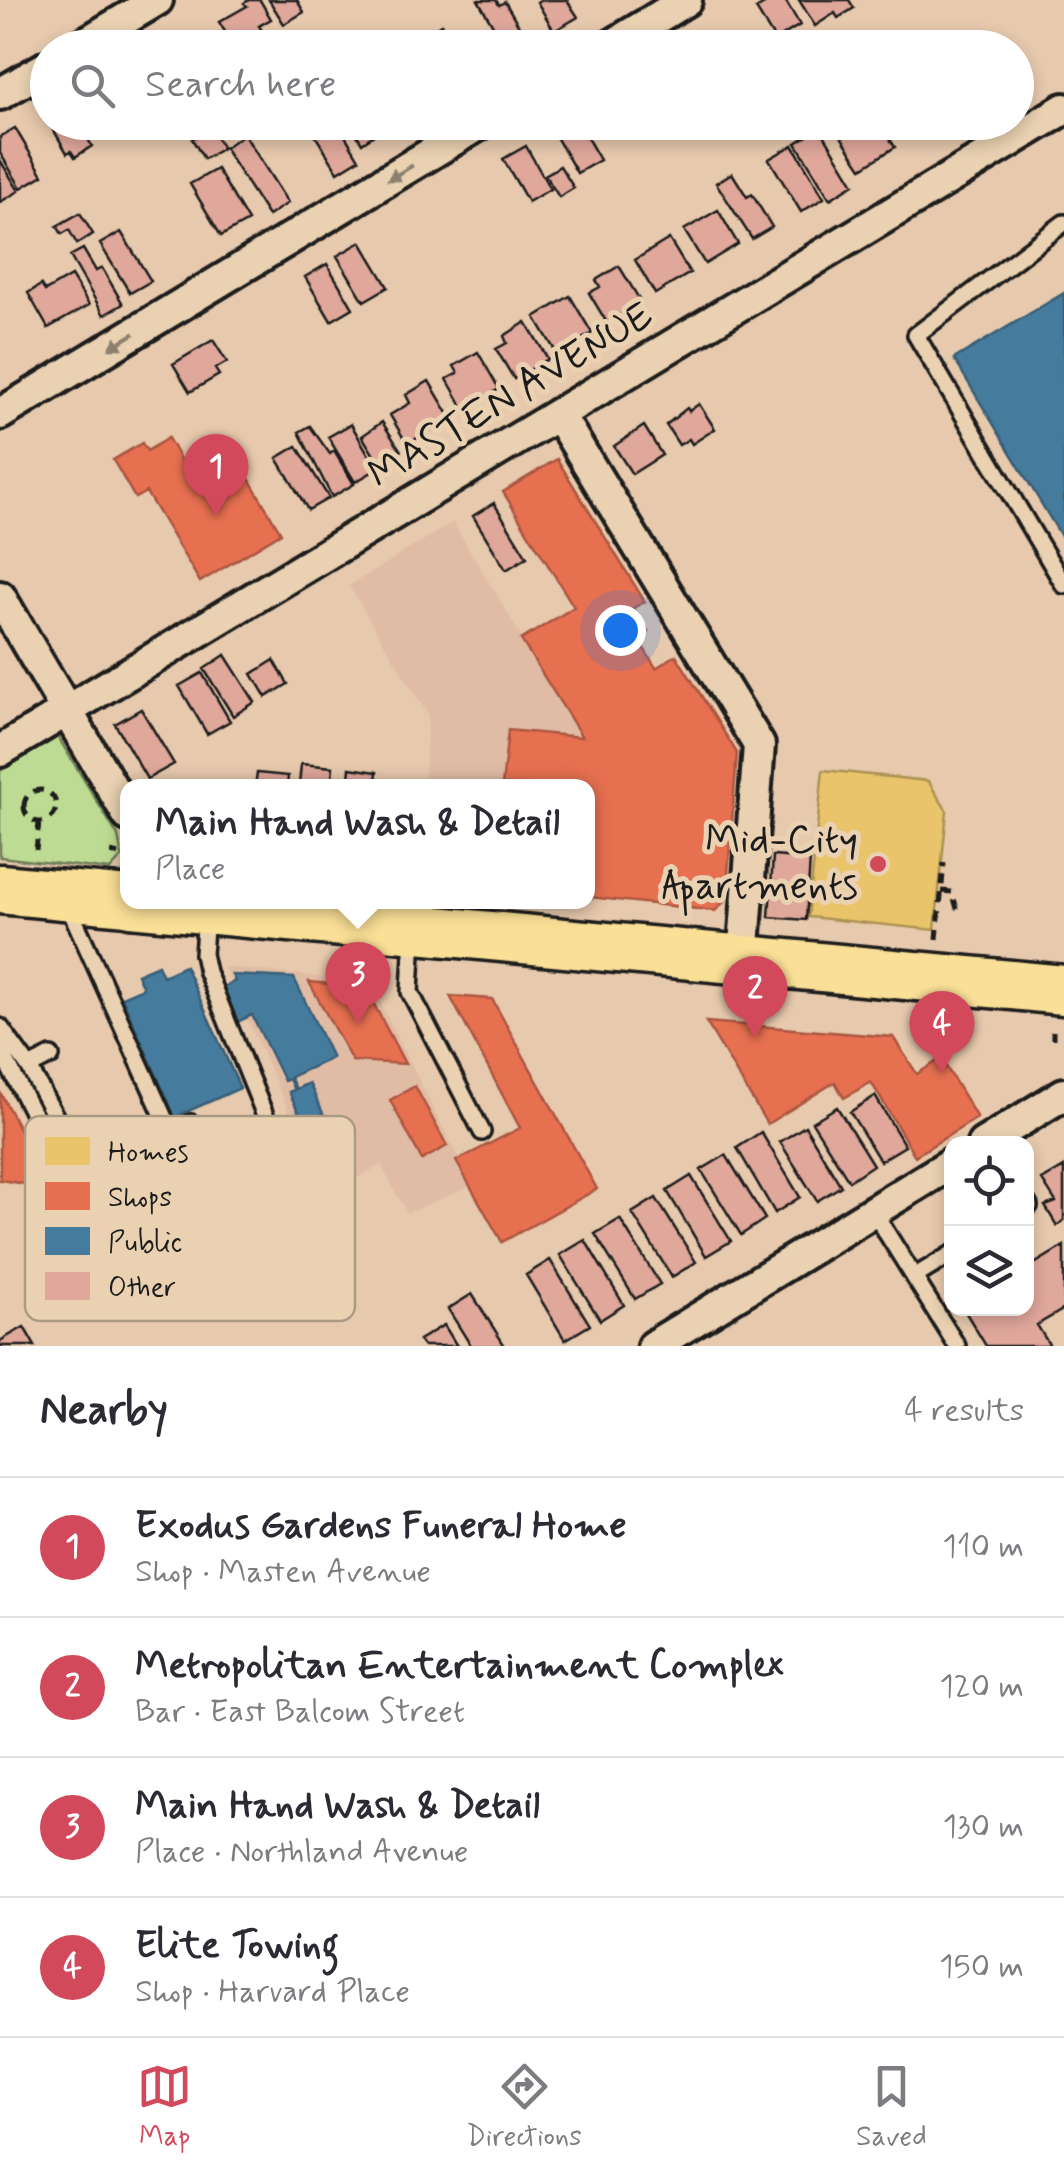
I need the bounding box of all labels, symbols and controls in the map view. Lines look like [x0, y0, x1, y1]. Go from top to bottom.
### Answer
search box [30, 30, 1034, 140]
icon: search [65, 58, 120, 113]
text: Search here [145, 61, 336, 110]
one-way arrow [386, 164, 414, 181]
street label: MASTEN AVENUE [359, 291, 663, 501]
one-way arrow [108, 332, 136, 349]
pin: 1 [184, 434, 248, 516]
your location [595, 605, 646, 656]
popup [120, 779, 595, 909]
text: Main Hand Wash & Detail [155, 799, 560, 848]
place label: Mid-City Apartments [661, 815, 858, 917]
text: Place [155, 848, 225, 890]
marker: Mid-City Apartments [867, 853, 889, 875]
pin: 3 [326, 942, 390, 1024]
pin: 2 [722, 956, 788, 1038]
pin: 4 [910, 990, 974, 1073]
legend [25, 1116, 355, 1321]
text: Homes [108, 1135, 189, 1172]
map controls [944, 1136, 1034, 1316]
button: locate [944, 1136, 1034, 1226]
text: Shops [108, 1180, 172, 1217]
text: Public [108, 1225, 182, 1262]
button: layers [944, 1226, 1034, 1316]
text: Other [108, 1270, 176, 1307]
text: Nearby [40, 1384, 168, 1439]
text: 4 results [904, 1390, 1024, 1432]
text: Exodus Gardens Funeral Home [135, 1502, 627, 1551]
text: 1 [65, 1526, 80, 1568]
text: 110 m [943, 1526, 1024, 1568]
text: Shop · Masten Avenue [135, 1551, 431, 1593]
text: Metropolitan Entertainment Complex [135, 1642, 783, 1691]
text: 2 [65, 1666, 80, 1708]
text: 120 m [939, 1666, 1024, 1708]
text: Bar · East Balcom Street [135, 1691, 465, 1733]
text: Main Hand Wash & Detail [135, 1782, 540, 1831]
text: 3 [65, 1806, 80, 1848]
text: 130 m [943, 1806, 1024, 1848]
text: Place · Northland Avenue [135, 1831, 468, 1873]
text: Elite Towing [135, 1922, 339, 1971]
text: 4 [63, 1946, 82, 1988]
text: 150 m [939, 1946, 1024, 1988]
text: Shop · Harvard Place [135, 1971, 410, 2013]
tab: Map [137, 2059, 192, 2156]
tab: Directions [467, 2059, 582, 2156]
tab: Saved [856, 2059, 927, 2156]

